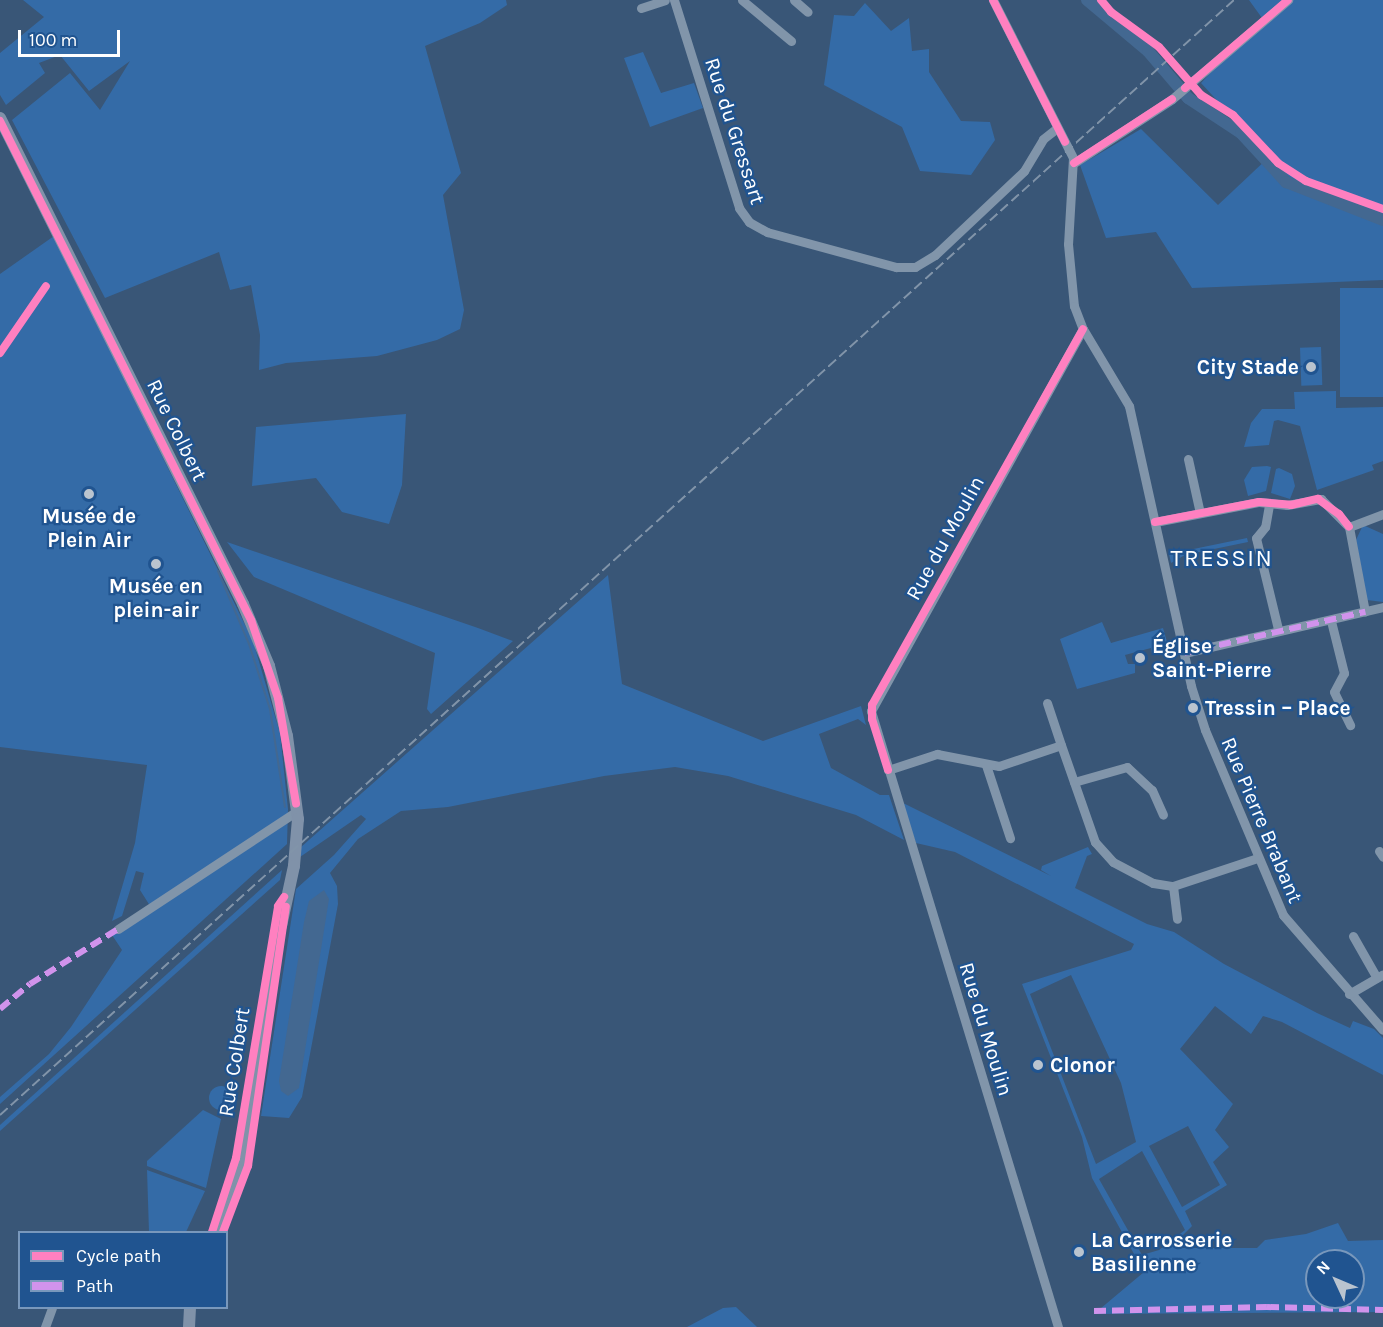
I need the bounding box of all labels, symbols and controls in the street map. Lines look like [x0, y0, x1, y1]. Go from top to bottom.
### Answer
scale bar [21, 18, 123, 56]
text: 100 m [29, 29, 77, 51]
street label: Rue du Gressart [699, 55, 771, 207]
place label: City Stade [1197, 354, 1299, 380]
marker: City Stade [1304, 360, 1318, 374]
street label: Rue Colbert [142, 375, 212, 485]
street label: Rue du Moulin [900, 471, 990, 605]
marker: Musée de Plein Air [82, 487, 96, 501]
place label: Musée de Plein Air [42, 503, 136, 553]
district label: TRESSIN [1171, 545, 1273, 573]
marker: Musée en plein-air [149, 557, 163, 571]
place label: Musée en plein-air [109, 573, 203, 623]
place label: Église Saint-Pierre [1152, 633, 1272, 683]
marker: Église Saint-Pierre [1133, 651, 1147, 665]
place label: Tressin – Place [1205, 695, 1351, 721]
marker: Tressin – Place [1186, 701, 1200, 715]
street label: Rue Pierre Brabant [1216, 733, 1308, 907]
street label: Rue du Moulin [954, 959, 1018, 1099]
street label: Rue Colbert [213, 1006, 255, 1118]
place label: Clonor [1050, 1052, 1115, 1078]
marker: Clonor [1031, 1058, 1045, 1072]
place label: La Carrosserie Basilienne [1091, 1227, 1232, 1277]
legend [18, 1231, 228, 1309]
text: Cycle path [76, 1245, 161, 1267]
marker: La Carrosserie Basilienne [1072, 1245, 1086, 1259]
north arrow [1305, 1249, 1365, 1309]
text: N [1312, 1257, 1334, 1278]
text: Path [76, 1275, 114, 1297]

